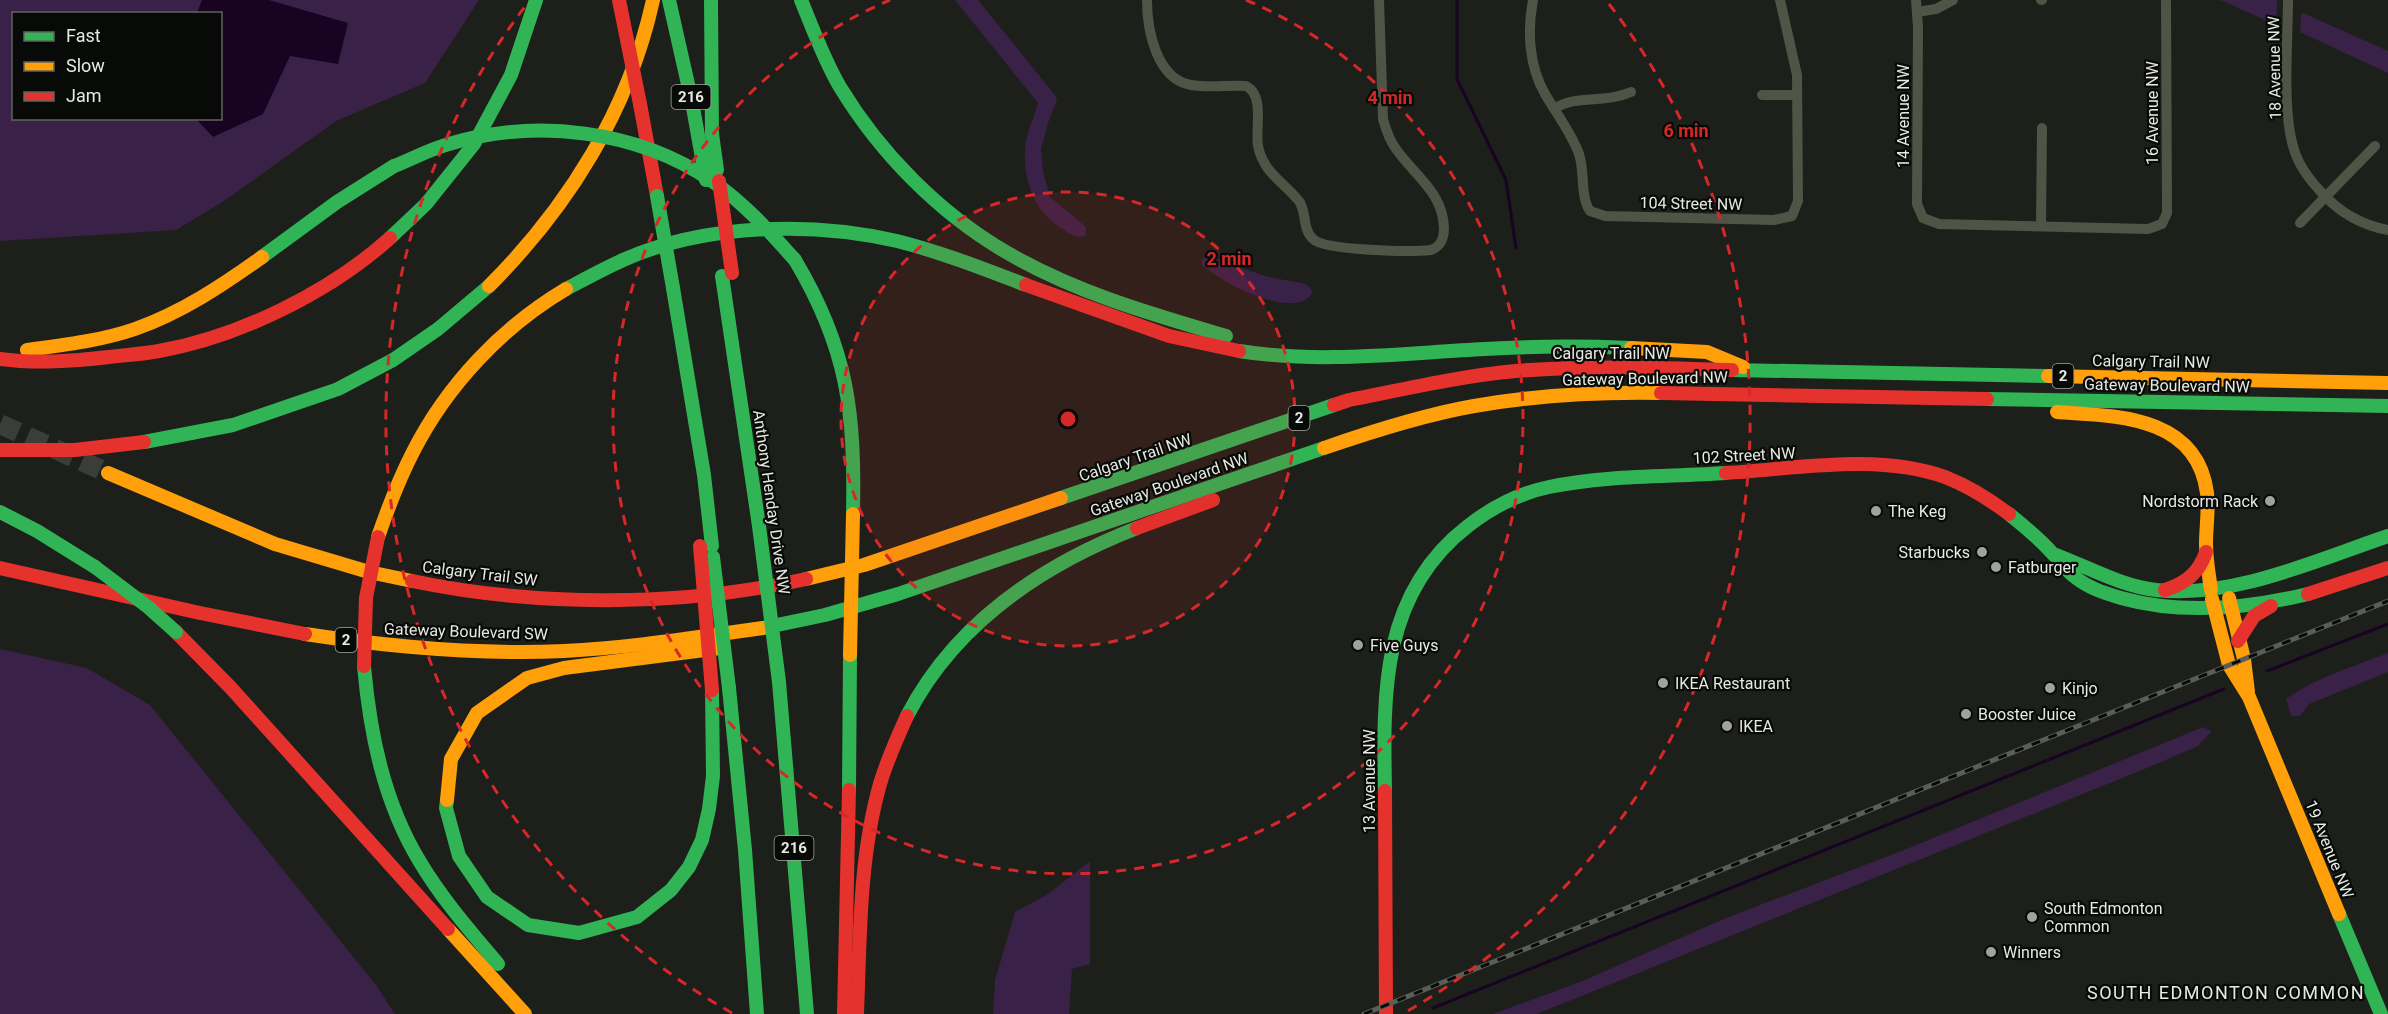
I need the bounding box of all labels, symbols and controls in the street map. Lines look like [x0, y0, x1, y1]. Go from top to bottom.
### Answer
legend [12, 12, 222, 120]
street label: 18 Avenue NW [2264, 16, 2285, 120]
text: Fast [66, 25, 101, 46]
text: Slow [66, 55, 105, 76]
street label: 16 Avenue NW [2143, 61, 2162, 165]
street label: 14 Avenue NW [1894, 64, 1913, 168]
text: Jam [66, 85, 102, 106]
road number: 216 [672, 85, 710, 109]
text: 4 min [1367, 87, 1413, 108]
text: 6 min [1663, 120, 1709, 141]
street label: 104 Street NW [1639, 193, 1743, 214]
text: 2 min [1206, 248, 1252, 269]
street label: Calgary Trail NW [1552, 344, 1670, 363]
street label: Calgary Trail NW [2092, 351, 2210, 372]
road number: 2 [2052, 364, 2074, 388]
street label: Gateway Boulevard NW [1562, 368, 1728, 389]
street label: Gateway Boulevard NW [2084, 375, 2250, 396]
road number: 2 [1288, 406, 1310, 430]
street label: Anthony Henday Drive NW [749, 409, 794, 596]
centre of rings [1058, 409, 1078, 429]
street label: Calgary Trail NW [1076, 429, 1194, 486]
street label: 102 Street NW [1692, 443, 1796, 468]
street label: Gateway Boulevard NW [1088, 448, 1251, 520]
place label: Nordstorm Rack [2142, 492, 2259, 511]
marker: Nordstorm Rack [2263, 494, 2277, 508]
place label: The Keg [1888, 502, 1946, 521]
marker: The Keg [1869, 504, 1883, 518]
place label: Starbucks [1899, 543, 1970, 562]
marker: Starbucks [1975, 545, 1989, 559]
street label: Calgary Trail SW [421, 557, 539, 590]
place label: Fatburger [2008, 558, 2077, 577]
marker: Fatburger [1989, 560, 2003, 574]
street label: Gateway Boulevard SW [384, 619, 548, 644]
road number: 2 [336, 628, 356, 652]
place label: Five Guys [1370, 636, 1438, 655]
marker: Five Guys [1351, 638, 1365, 652]
place label: IKEA Restaurant [1675, 674, 1790, 693]
marker: IKEA Restaurant [1656, 676, 1670, 690]
place label: Kinjo [2062, 679, 2098, 698]
marker: Kinjo [2043, 681, 2057, 695]
place label: Booster Juice [1978, 705, 2076, 724]
marker: Booster Juice [1959, 707, 1973, 721]
place label: IKEA [1739, 717, 1773, 736]
marker: IKEA [1720, 719, 1734, 733]
street label: 13 Avenue NW [1360, 729, 1379, 833]
street label: 19 Avenue NW [2301, 797, 2358, 901]
road number: 216 [774, 836, 814, 860]
place label: South Edmonton Common [2044, 899, 2162, 936]
marker: South Edmonton Common [2025, 910, 2039, 924]
place label: Winners [2003, 943, 2061, 962]
marker: Winners [1984, 945, 1998, 959]
district label: SOUTH EDMONTON COMMON [2087, 982, 2365, 1003]

